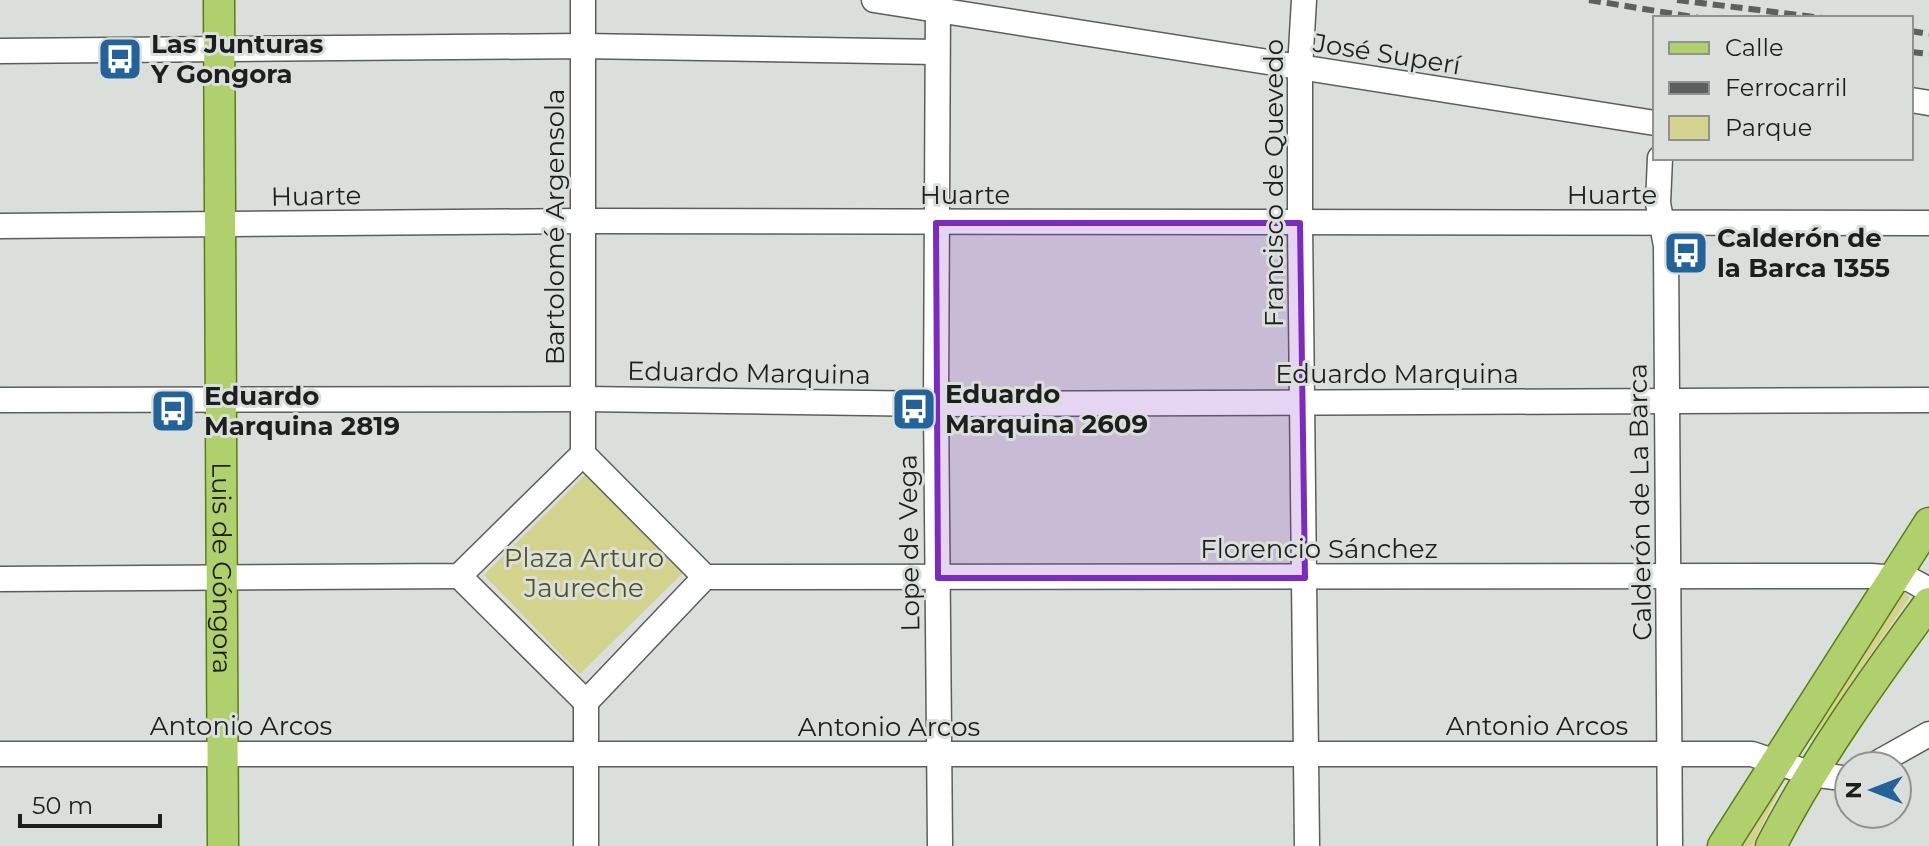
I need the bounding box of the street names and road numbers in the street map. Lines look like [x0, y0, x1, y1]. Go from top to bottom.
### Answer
street label: José Superí [1310, 26, 1464, 82]
street label: Francisco de Quevedo [1258, 39, 1290, 327]
street label: Bartolomé Argensola [539, 89, 571, 365]
street label: Huarte [270, 179, 362, 213]
street label: Huarte [920, 179, 1010, 211]
street label: Huarte [1567, 179, 1657, 211]
street label: Eduardo Marquina [627, 355, 871, 391]
street label: Eduardo Marquina [1275, 358, 1519, 390]
street label: Calderón de La Barca [1622, 363, 1658, 641]
street label: Lope de Vega [891, 454, 927, 632]
street label: Luis de Góngora [205, 462, 238, 674]
street label: Florencio Sánchez [1200, 533, 1438, 565]
street label: Antonio Arcos [150, 710, 332, 742]
street label: Antonio Arcos [1446, 710, 1628, 742]
street label: Antonio Arcos [798, 711, 980, 743]

